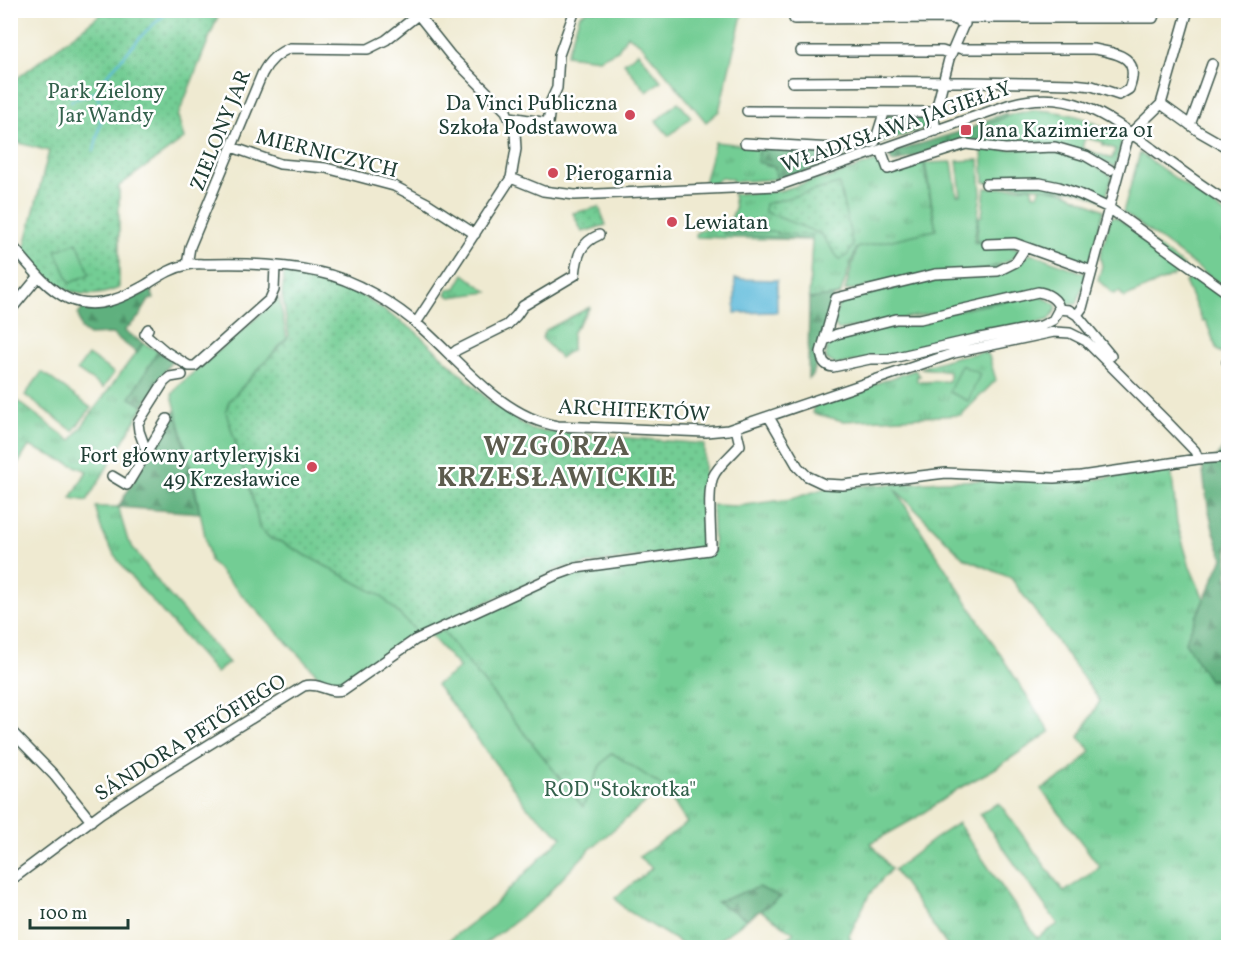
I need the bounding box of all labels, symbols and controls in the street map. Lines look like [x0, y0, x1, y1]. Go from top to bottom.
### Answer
street label: ZIELONY JAR [184, 65, 259, 196]
street label: WŁADYSŁAWA JAGIEŁŁY [778, 74, 1015, 180]
park label: Park Zielony Jar Wandy [47, 78, 165, 131]
place label: Da Vinci Publiczna Szkoła Podstawowa [438, 90, 618, 143]
marker: Da Vinci Publiczna Szkoła Podstawowa [623, 108, 637, 122]
place label: Jana Kazimierza 01 [978, 117, 1154, 146]
street label: MIERNICZYCH [253, 123, 401, 186]
marker: Jana Kazimierza 01 [959, 123, 973, 137]
place label: Pierogarnia [565, 160, 673, 189]
marker: Pierogarnia [546, 166, 560, 180]
place label: Lewiatan [684, 209, 769, 238]
marker: Lewiatan [665, 215, 679, 229]
street label: ARCHITEKTÓW [557, 393, 711, 430]
district label: WZGÓRZA KRZESŁAWICKIE [437, 429, 677, 498]
place label: Fort główny artyleryjski 49 Krzesławice [80, 442, 300, 495]
marker: Fort główny artyleryjski 49 Krzesławice [305, 460, 319, 474]
street label: SÁNDORA PETŐFIEGO [90, 668, 292, 809]
park label: ROD "Stokrotka" [544, 776, 696, 805]
scale bar [30, 892, 128, 930]
text: 100 m [39, 902, 88, 927]

